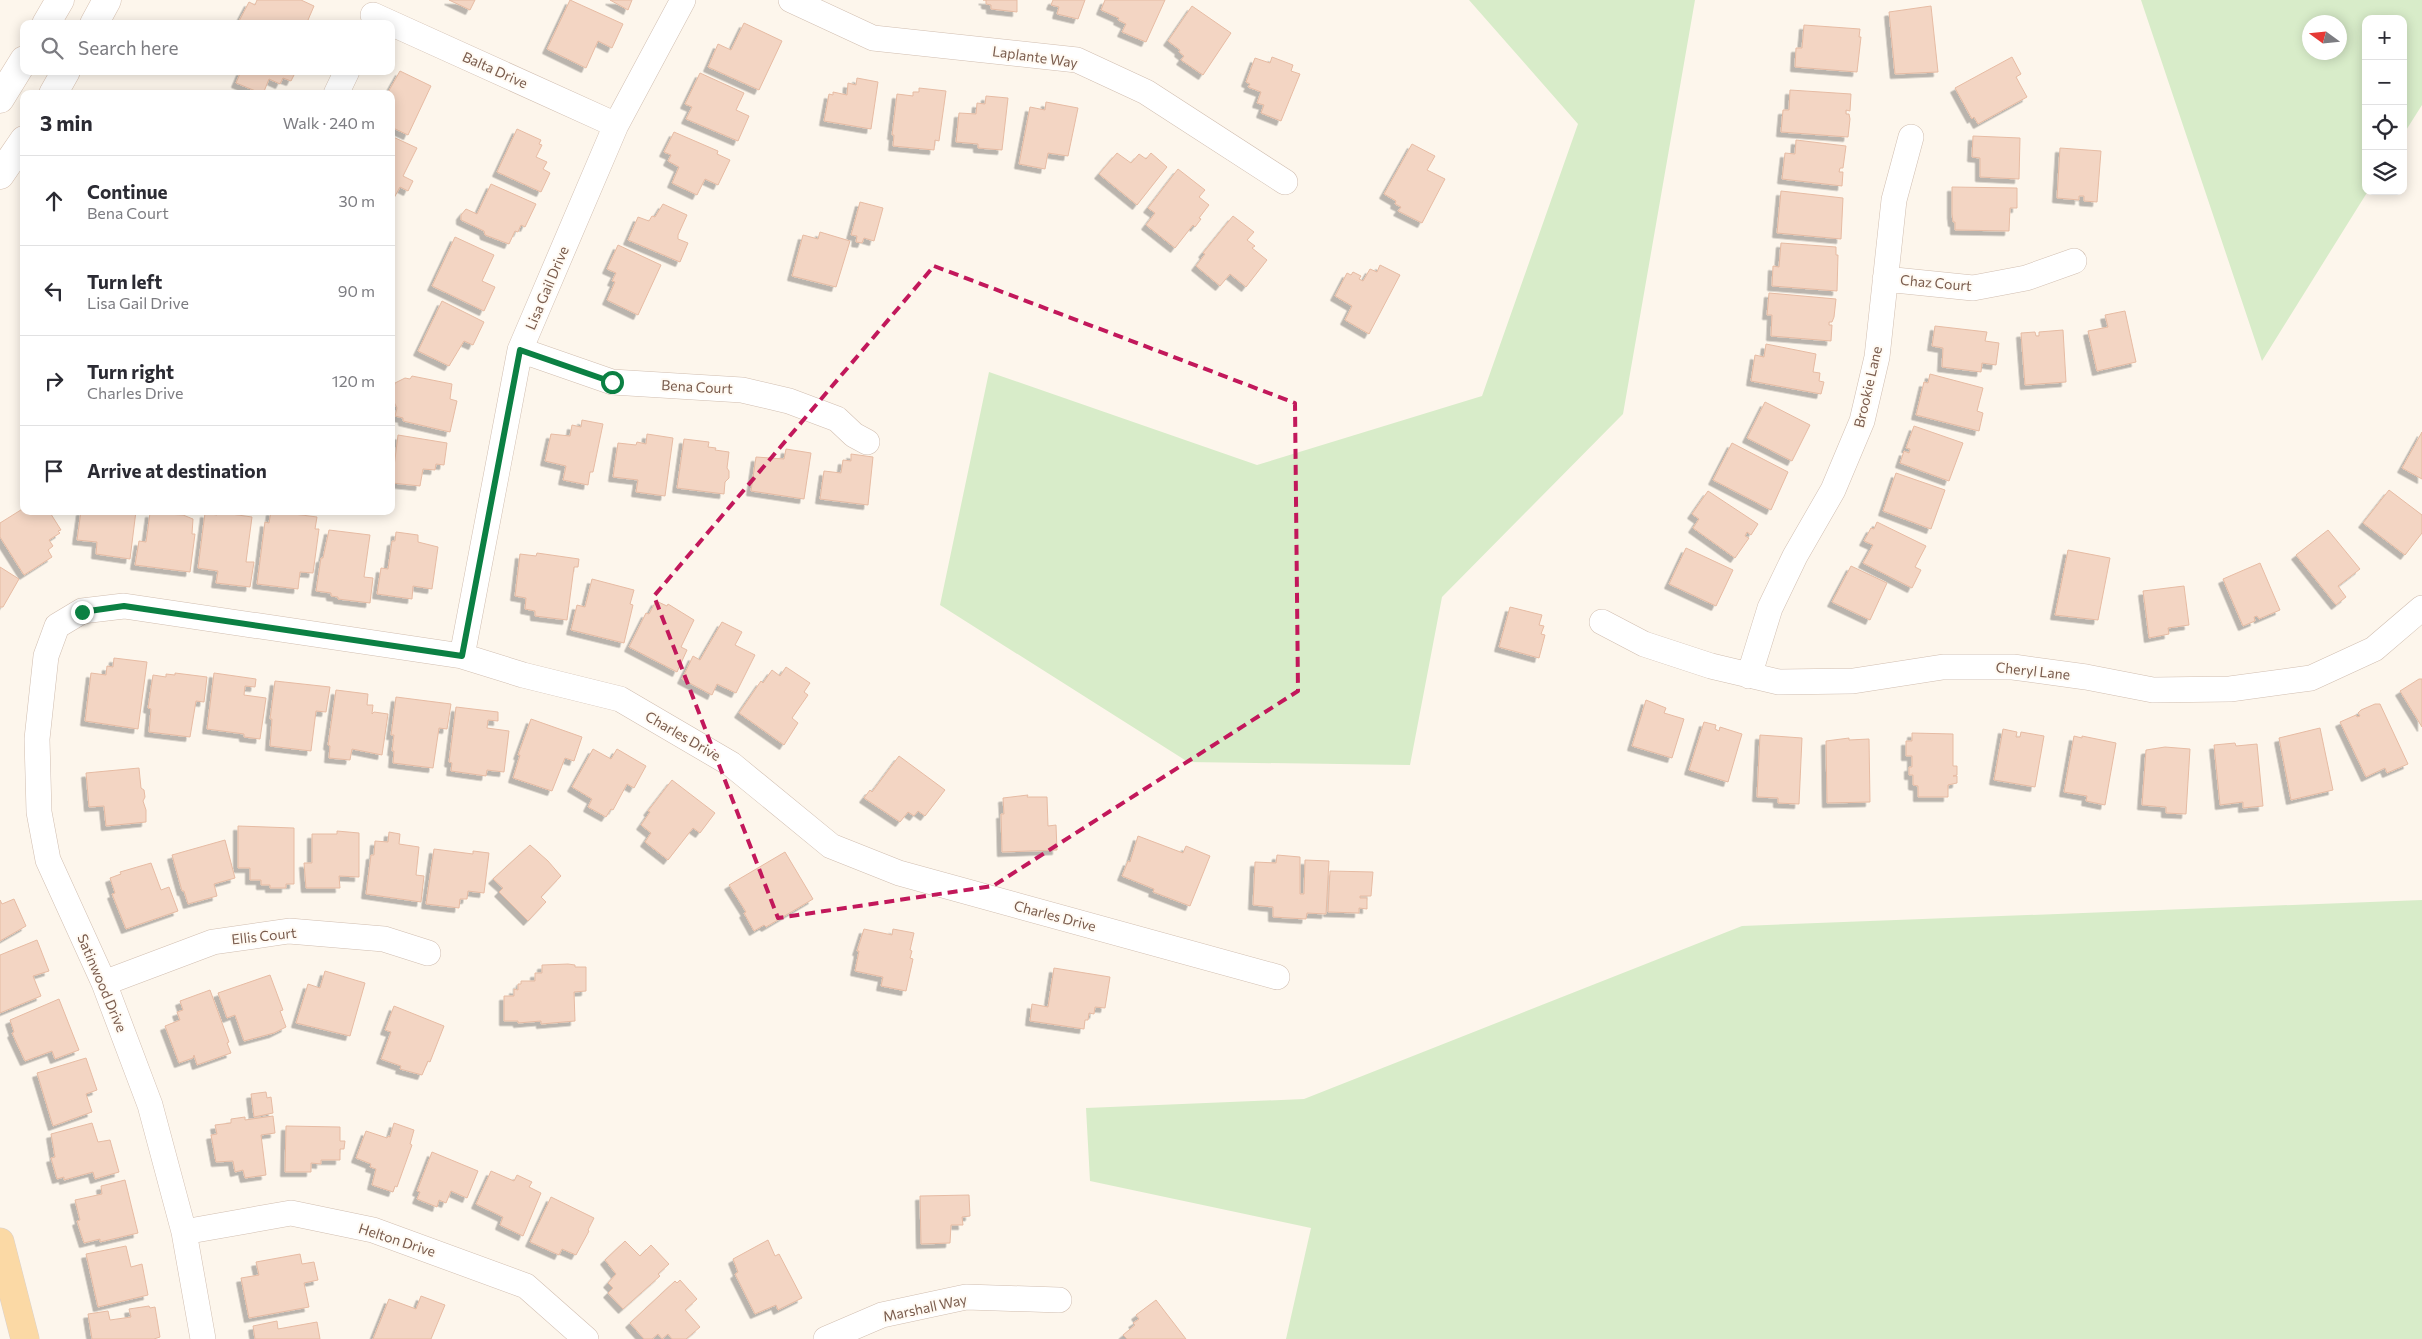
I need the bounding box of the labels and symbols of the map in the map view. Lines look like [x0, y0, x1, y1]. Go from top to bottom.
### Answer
north arrow [2302, 15, 2347, 60]
street label: Laplante Way [991, 42, 1079, 71]
street label: Balta Drive [460, 48, 530, 91]
street label: Lisa Gail Drive [521, 243, 572, 332]
street label: Chaz Court [1900, 271, 1973, 294]
street label: Brookie Lane [1850, 344, 1885, 429]
route start [601, 371, 624, 394]
street label: Bena Court [661, 376, 733, 397]
route end [71, 601, 94, 624]
street label: Cheryl Lane [1995, 658, 2071, 683]
street label: Charles Drive [642, 707, 724, 764]
street label: Charles Drive [1012, 896, 1098, 935]
street label: Ellis Court [231, 924, 297, 947]
street label: Satinwood Drive [74, 931, 131, 1034]
street label: Helton Drive [357, 1219, 438, 1260]
street label: Marshall Way [881, 1290, 968, 1325]

